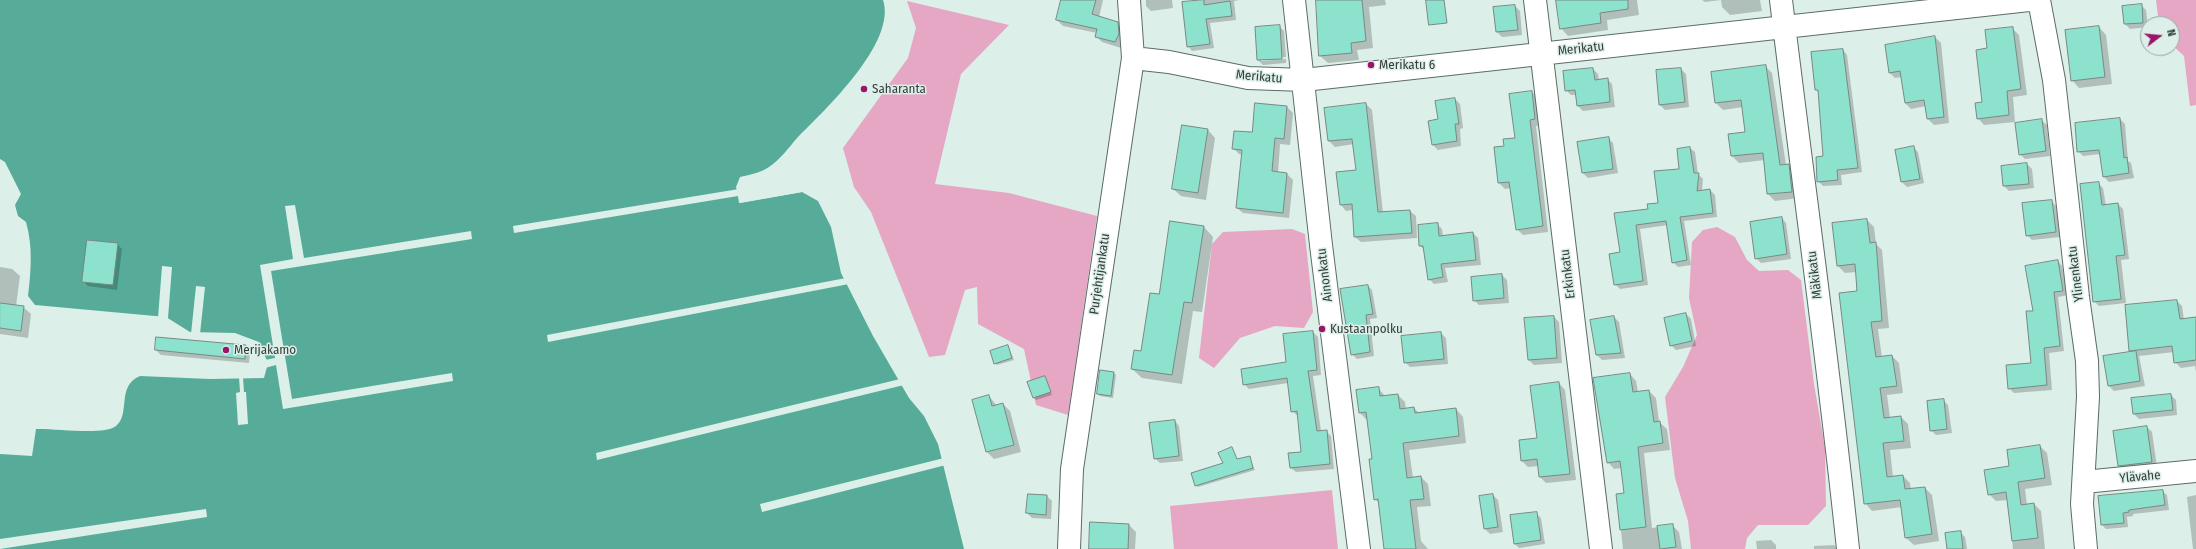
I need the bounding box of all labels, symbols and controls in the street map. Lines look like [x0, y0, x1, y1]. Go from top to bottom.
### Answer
north arrow [2140, 16, 2180, 56]
text: N [2164, 28, 2178, 38]
street label: Merikatu [1557, 39, 1605, 59]
place label: Merikatu 6 [1379, 57, 1435, 73]
marker: Merikatu 6 [1366, 60, 1376, 70]
street label: Merikatu [1235, 67, 1283, 87]
place label: Saharanta [872, 81, 926, 97]
marker: Saharanta [859, 84, 869, 94]
street label: Purjehtijankatu [1087, 233, 1113, 315]
street label: Ylinenkatu [2065, 245, 2087, 303]
street label: Ainonkatu [1314, 247, 1336, 303]
street label: Erkinkatu [1557, 248, 1579, 300]
street label: Mäkikatu [1804, 250, 1826, 300]
place label: Kustaanpolku [1330, 321, 1403, 337]
marker: Kustaanpolku [1317, 324, 1327, 334]
place label: Merijakamo [234, 342, 296, 358]
marker: Merijakamo [221, 345, 231, 355]
street label: Ylävahe [2119, 467, 2161, 487]

